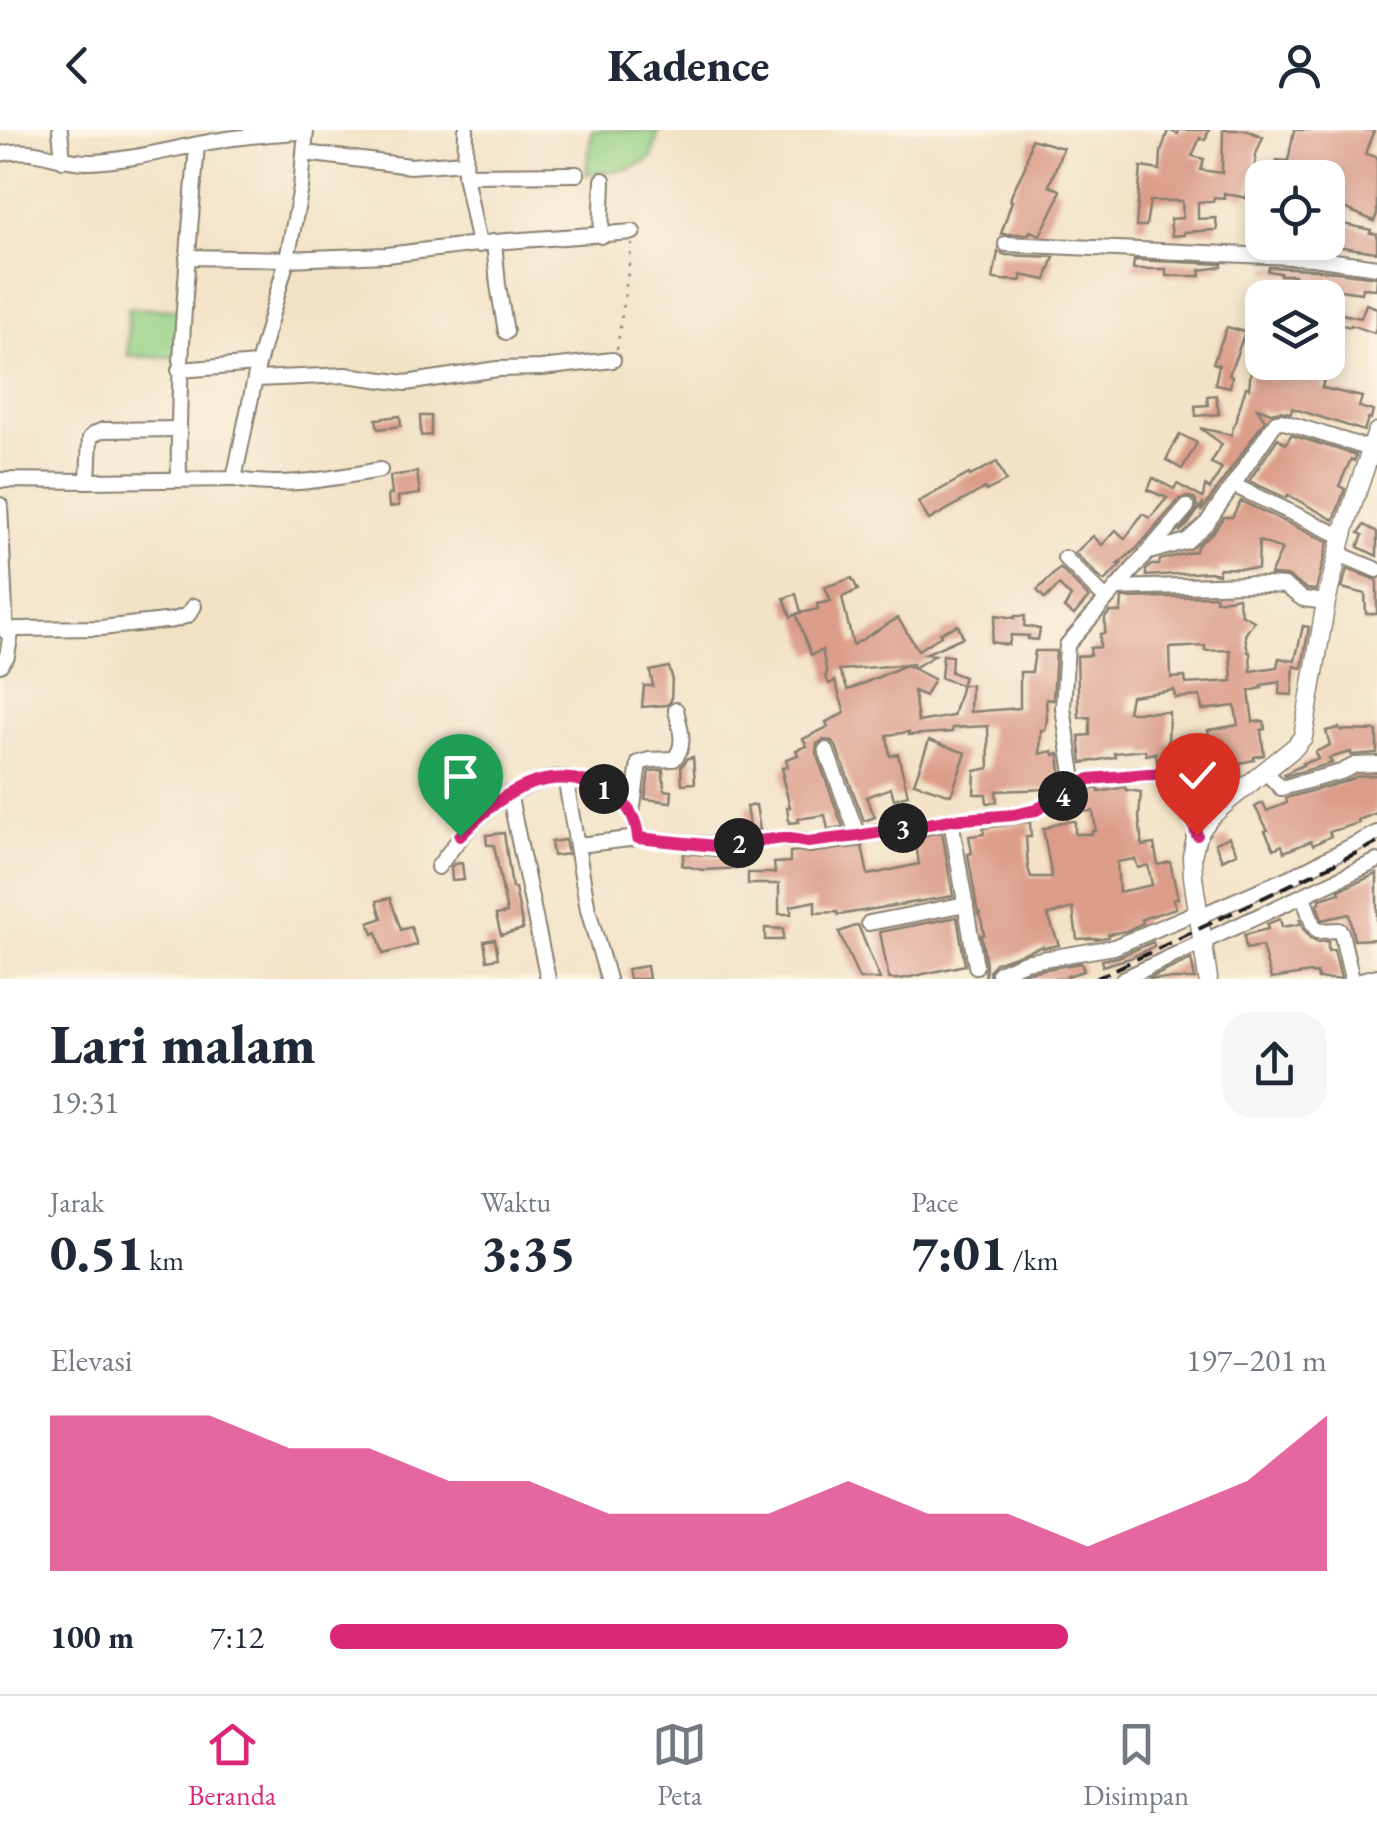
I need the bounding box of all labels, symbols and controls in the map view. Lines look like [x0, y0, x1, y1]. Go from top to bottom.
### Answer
text: Kadence [607, 36, 770, 94]
icon: back [50, 38, 105, 93]
icon: person [1272, 38, 1327, 93]
map controls [1245, 160, 1345, 380]
button: locate [1245, 160, 1345, 260]
button: layers [1245, 280, 1345, 380]
pin [1155, 733, 1240, 836]
pin [418, 734, 503, 837]
icon: check [1170, 748, 1225, 803]
icon: arrive [433, 749, 488, 804]
pin: 1 [579, 764, 629, 814]
text: 1 [597, 771, 611, 807]
pin: 4 [1038, 771, 1088, 821]
text: 4 [1056, 778, 1070, 814]
pin: 3 [878, 803, 928, 853]
text: 3 [896, 810, 910, 846]
pin: 2 [714, 818, 764, 868]
text: 2 [732, 825, 746, 861]
text: Lari malam [50, 1008, 316, 1079]
button: share [1222, 1012, 1327, 1117]
text: 19:31 [50, 1081, 119, 1123]
text: Jarak [50, 1184, 104, 1220]
text: Waktu [481, 1184, 551, 1220]
text: Pace [911, 1184, 958, 1220]
text: 0.51 [50, 1220, 144, 1285]
text: 3:35 [481, 1220, 576, 1285]
text: 7:01 [911, 1220, 1007, 1285]
text: km [144, 1242, 184, 1278]
text: /km [1007, 1242, 1058, 1278]
text: Elevasi [50, 1339, 133, 1381]
text: 197–201 m [1186, 1339, 1327, 1381]
text: 100 m [50, 1616, 134, 1658]
text: 7:12 [210, 1616, 264, 1658]
tab: Beranda [188, 1717, 276, 1813]
tab: Peta [652, 1717, 707, 1813]
tab: Disimpan [1083, 1717, 1189, 1813]

